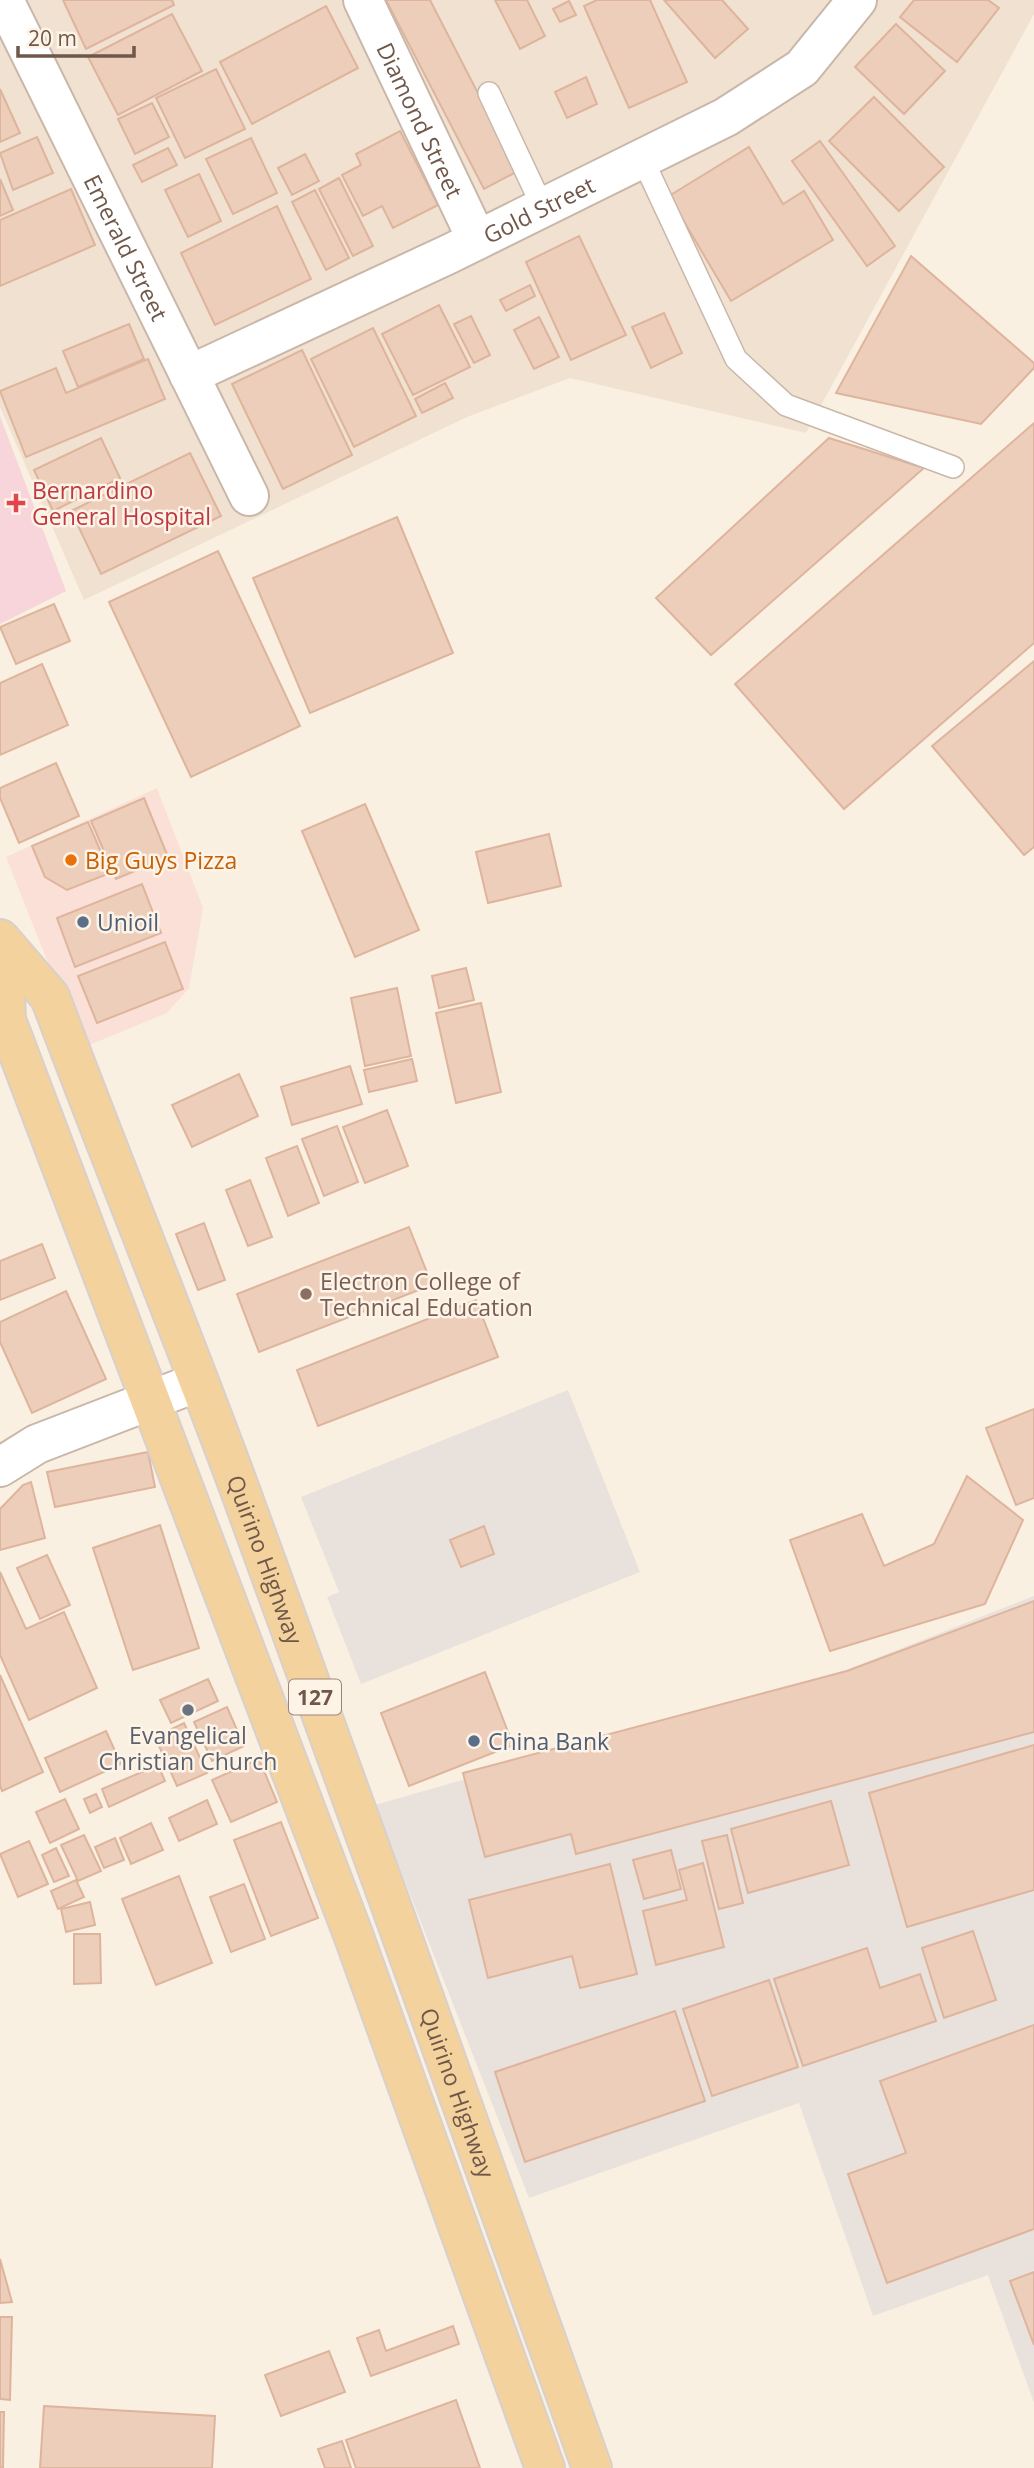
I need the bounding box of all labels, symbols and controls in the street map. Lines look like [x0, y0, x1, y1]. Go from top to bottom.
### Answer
scale bar [18, 14, 133, 58]
text: 20 m [28, 24, 77, 52]
street label: Diamond Street [369, 37, 471, 203]
street label: Gold Street [478, 168, 600, 251]
street label: Emerald Street [77, 169, 176, 326]
place label: Bernardino General Hospital [32, 474, 211, 532]
marker: Bernardino General Hospital [6, 493, 26, 513]
place label: Big Guys Pizza [85, 844, 237, 876]
marker: Big Guys Pizza [63, 852, 79, 868]
place label: Unioil [97, 906, 159, 938]
marker: Unioil [75, 914, 91, 930]
place label: Electron College of Technical Education [320, 1265, 533, 1323]
marker: Electron College of Technical Education [298, 1286, 314, 1302]
street label: Quirino Highway [220, 1470, 311, 1649]
road number: 127 [289, 1680, 341, 1714]
marker: Evangelical Christian Church [180, 1702, 196, 1718]
place label: Evangelical Christian Church [99, 1719, 277, 1777]
place label: China Bank [488, 1725, 609, 1757]
marker: China Bank [466, 1733, 482, 1749]
street label: Quirino Highway [413, 2003, 503, 2183]

